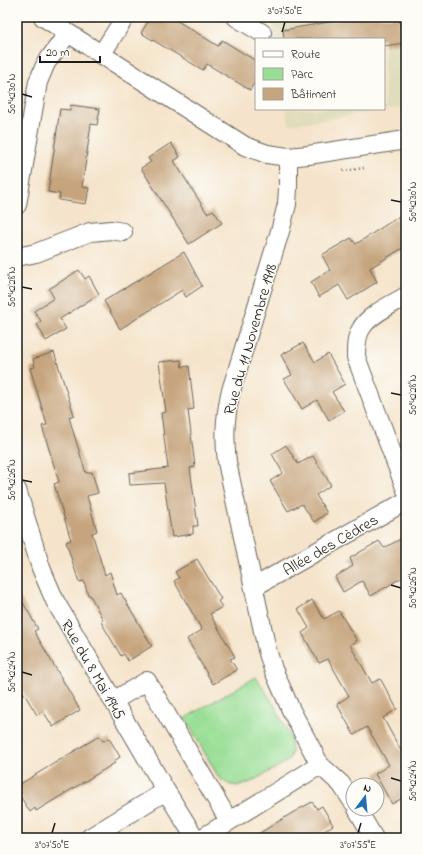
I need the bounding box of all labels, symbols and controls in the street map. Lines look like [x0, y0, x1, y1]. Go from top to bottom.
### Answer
text: 3°07'50"E [268, 4, 302, 19]
scale bar [40, 38, 100, 64]
legend [255, 38, 385, 110]
text: 20 m [46, 44, 69, 62]
text: Route [291, 46, 321, 64]
text: Parc [291, 66, 313, 84]
text: 50°42'30"N [5, 74, 20, 114]
text: Bâtiment [290, 86, 336, 104]
text: 50°42'30"N [406, 182, 421, 222]
street label: Rue du 11 Novembre 1918 [218, 261, 284, 418]
text: 50°42'28"N [5, 266, 20, 307]
text: 50°42'28"N [406, 374, 421, 415]
text: 50°42'26"N [5, 459, 20, 501]
street label: Allée des Cèdres [279, 509, 383, 583]
text: 50°42'26"N [406, 567, 421, 609]
street label: Rue du 8 Mai 1945 [54, 615, 131, 725]
text: 50°42'24"N [5, 651, 20, 693]
text: 50°42'24"N [406, 760, 421, 802]
north arrow [345, 777, 385, 817]
text: N [362, 780, 373, 797]
text: 3°07'50"E [35, 838, 69, 853]
text: 3°07'55"E [340, 838, 376, 853]

